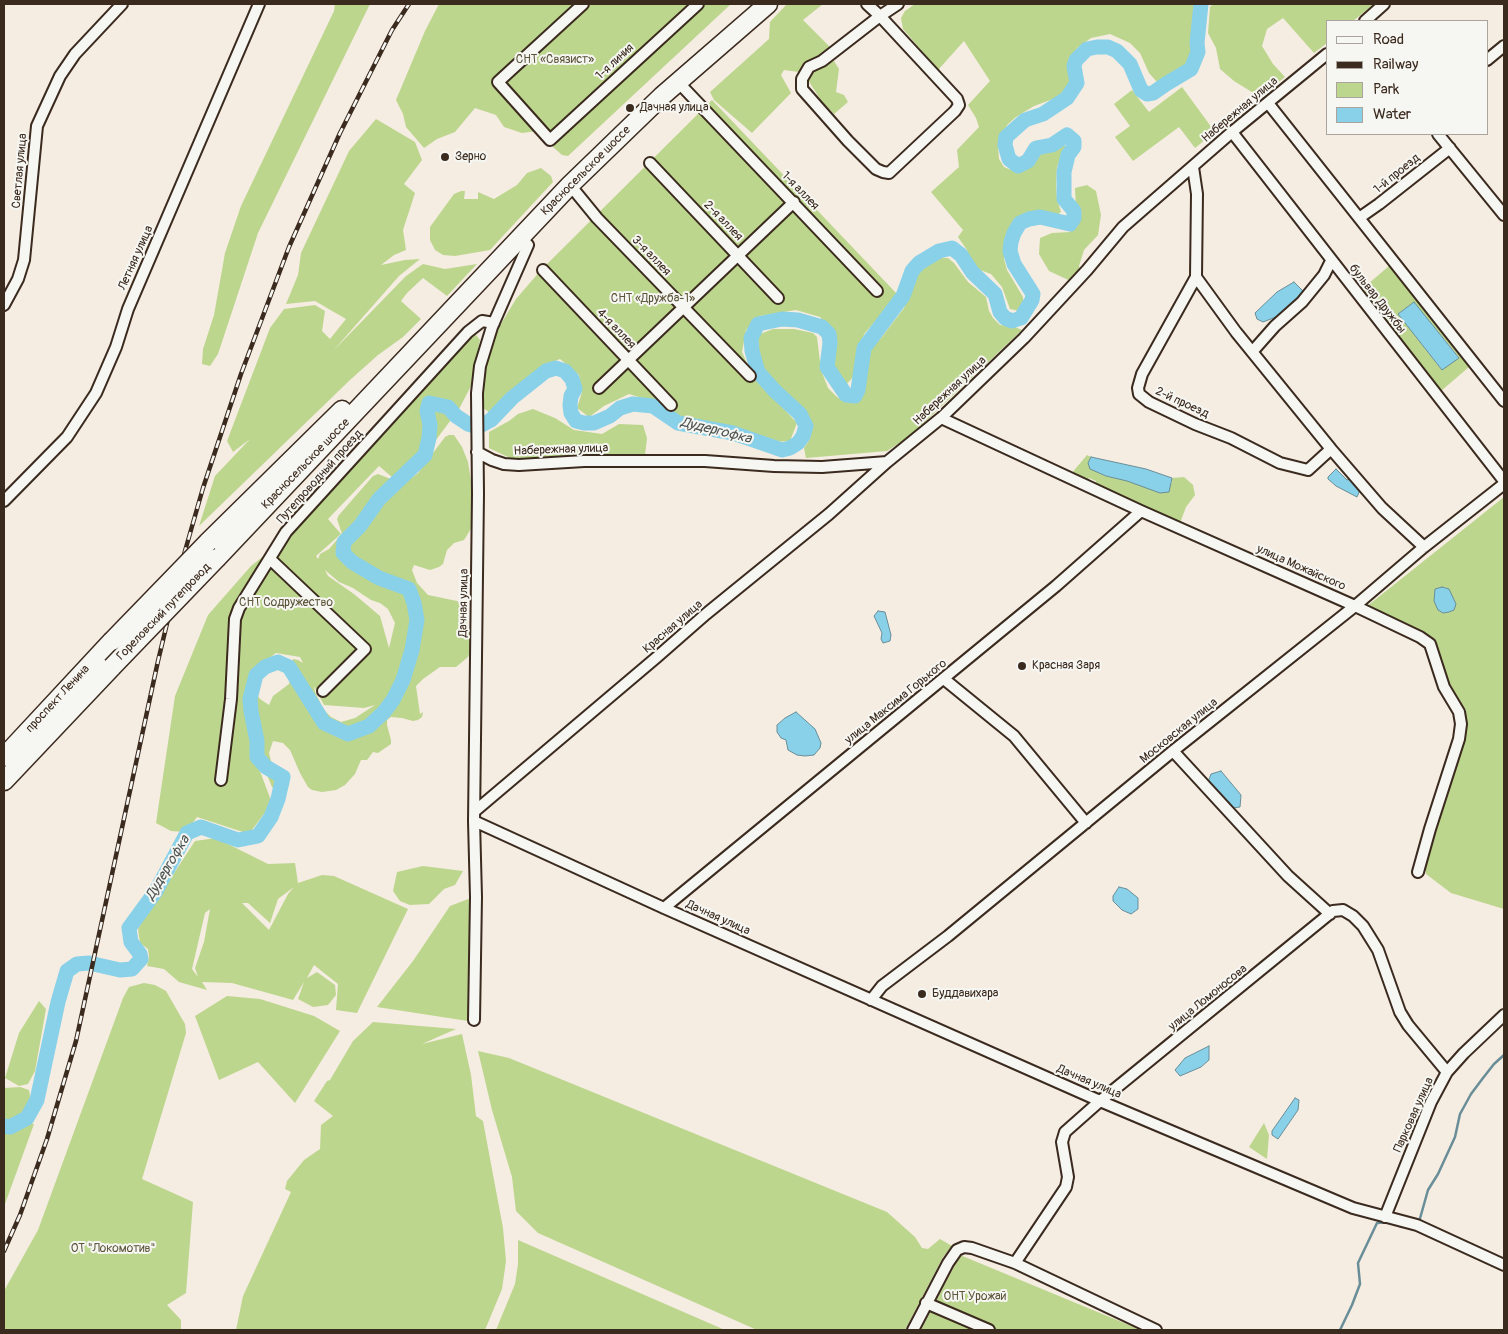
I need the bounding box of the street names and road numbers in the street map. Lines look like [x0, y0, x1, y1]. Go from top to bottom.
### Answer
street label: 1-я линия [593, 41, 637, 83]
street label: Набережная улица [1199, 74, 1281, 146]
street label: Красносельское шоссе [538, 123, 634, 219]
street label: Светлая улица [10, 133, 30, 209]
street label: 1-й проезд [1371, 151, 1423, 197]
street label: 1-я аллея [778, 169, 822, 213]
street label: 2-я аллея [701, 198, 745, 244]
street label: Летняя улица [115, 224, 157, 292]
street label: 3-я аллея [629, 233, 673, 279]
street label: бульвар Дружбы [1346, 262, 1408, 336]
street label: 4-я аллея [593, 306, 639, 352]
street label: Набережная улица [911, 353, 989, 429]
street label: 2-й проезд [1153, 384, 1211, 422]
street label: Красносельское шоссе [259, 416, 353, 512]
street label: Путепроводный проезд [274, 427, 366, 527]
street label: Набережная улица [513, 441, 609, 459]
street label: улица Можайского [1254, 542, 1348, 594]
street label: Гореловский путепровод [114, 560, 214, 664]
street label: Дачная улица [456, 569, 472, 637]
street label: Красная улица [640, 597, 706, 657]
street label: улица Максима Горького [842, 656, 950, 748]
street label: проспект Ленина [23, 662, 93, 736]
street label: Московская улица [1137, 695, 1221, 767]
street label: Дачная улица [684, 897, 752, 939]
street label: улица Ломоносова [1166, 962, 1250, 1034]
street label: Дачная улица [1055, 1062, 1123, 1102]
street label: Парковая улица [1391, 1075, 1437, 1155]

